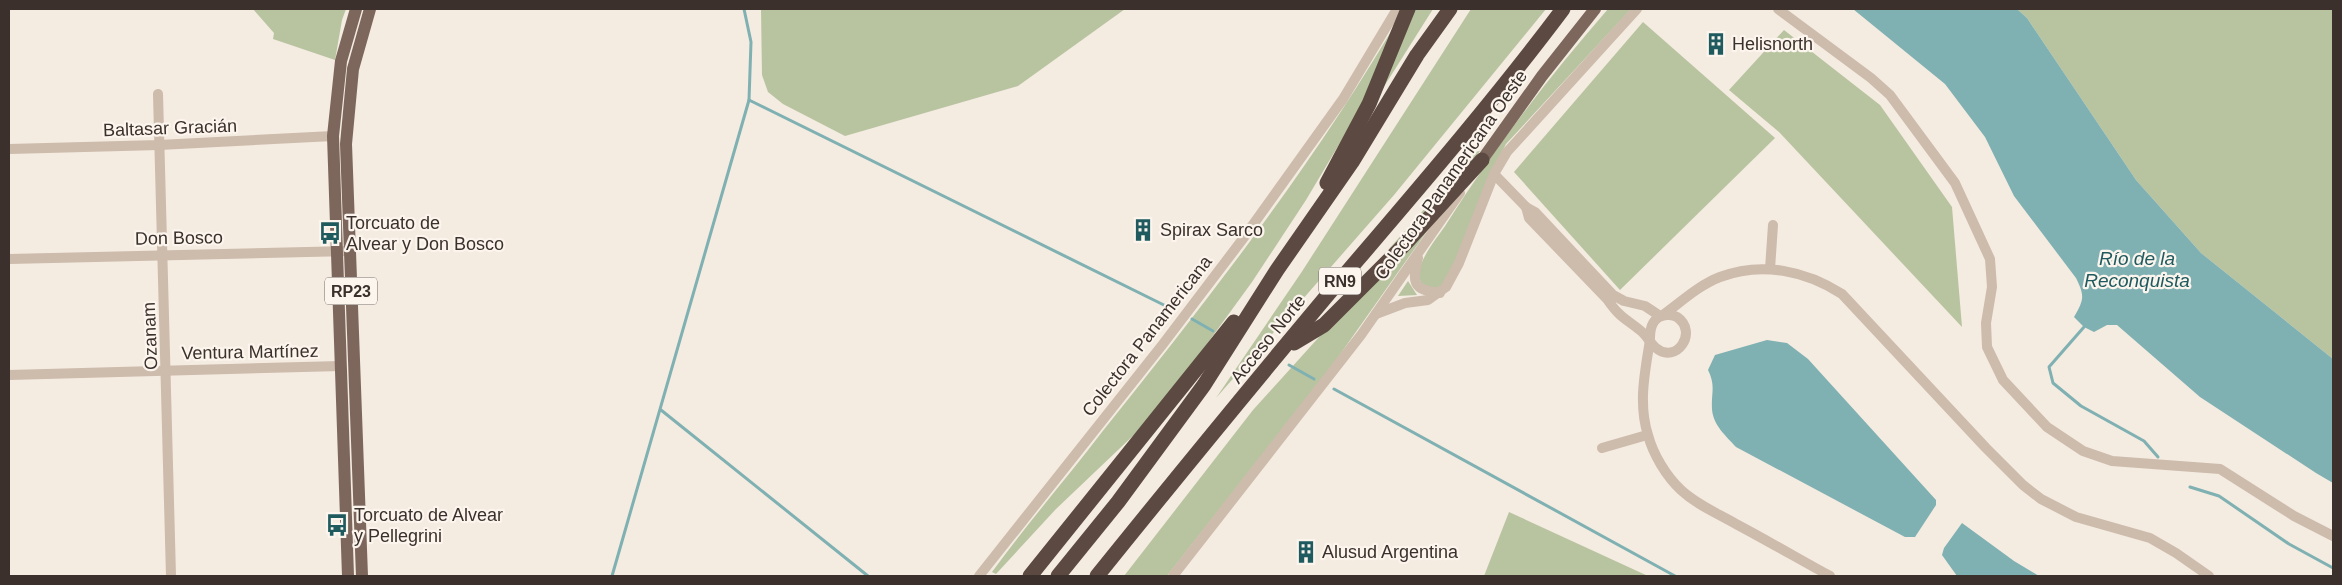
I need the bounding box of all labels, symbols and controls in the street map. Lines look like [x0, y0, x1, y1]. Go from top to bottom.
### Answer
building icon: Helisnorth [1703, 31, 1729, 57]
place label: Helisnorth [1732, 34, 1813, 54]
street label: Colectora Panamericana Oeste [1371, 66, 1531, 284]
street label: Baltasar Gracián [103, 116, 237, 140]
place label: Torcuato de Alvear y Don Bosco [346, 213, 504, 254]
building icon: Spirax Sarco [1130, 217, 1156, 243]
bus stop icon: Torcuato de Alvear y Don Bosco [317, 220, 343, 246]
place label: Spirax Sarco [1160, 220, 1263, 240]
street label: Don Bosco [135, 227, 223, 249]
water label: Río de la Reconquista [2084, 248, 2190, 291]
street label: Colectora Panamericana [1078, 251, 1216, 420]
road number: RN9 [1319, 268, 1361, 294]
road number: RP23 [325, 278, 377, 304]
street label: Acceso Norte [1226, 291, 1310, 387]
street label: Ozanam [139, 302, 161, 370]
street label: Ventura Martínez [181, 341, 319, 363]
place label: Torcuato de Alvear y Pellegrini [354, 505, 503, 546]
bus stop icon: Torcuato de Alvear y Pellegrini [324, 512, 350, 538]
building icon: Alusud Argentina [1293, 539, 1319, 565]
place label: Alusud Argentina [1322, 542, 1459, 562]

